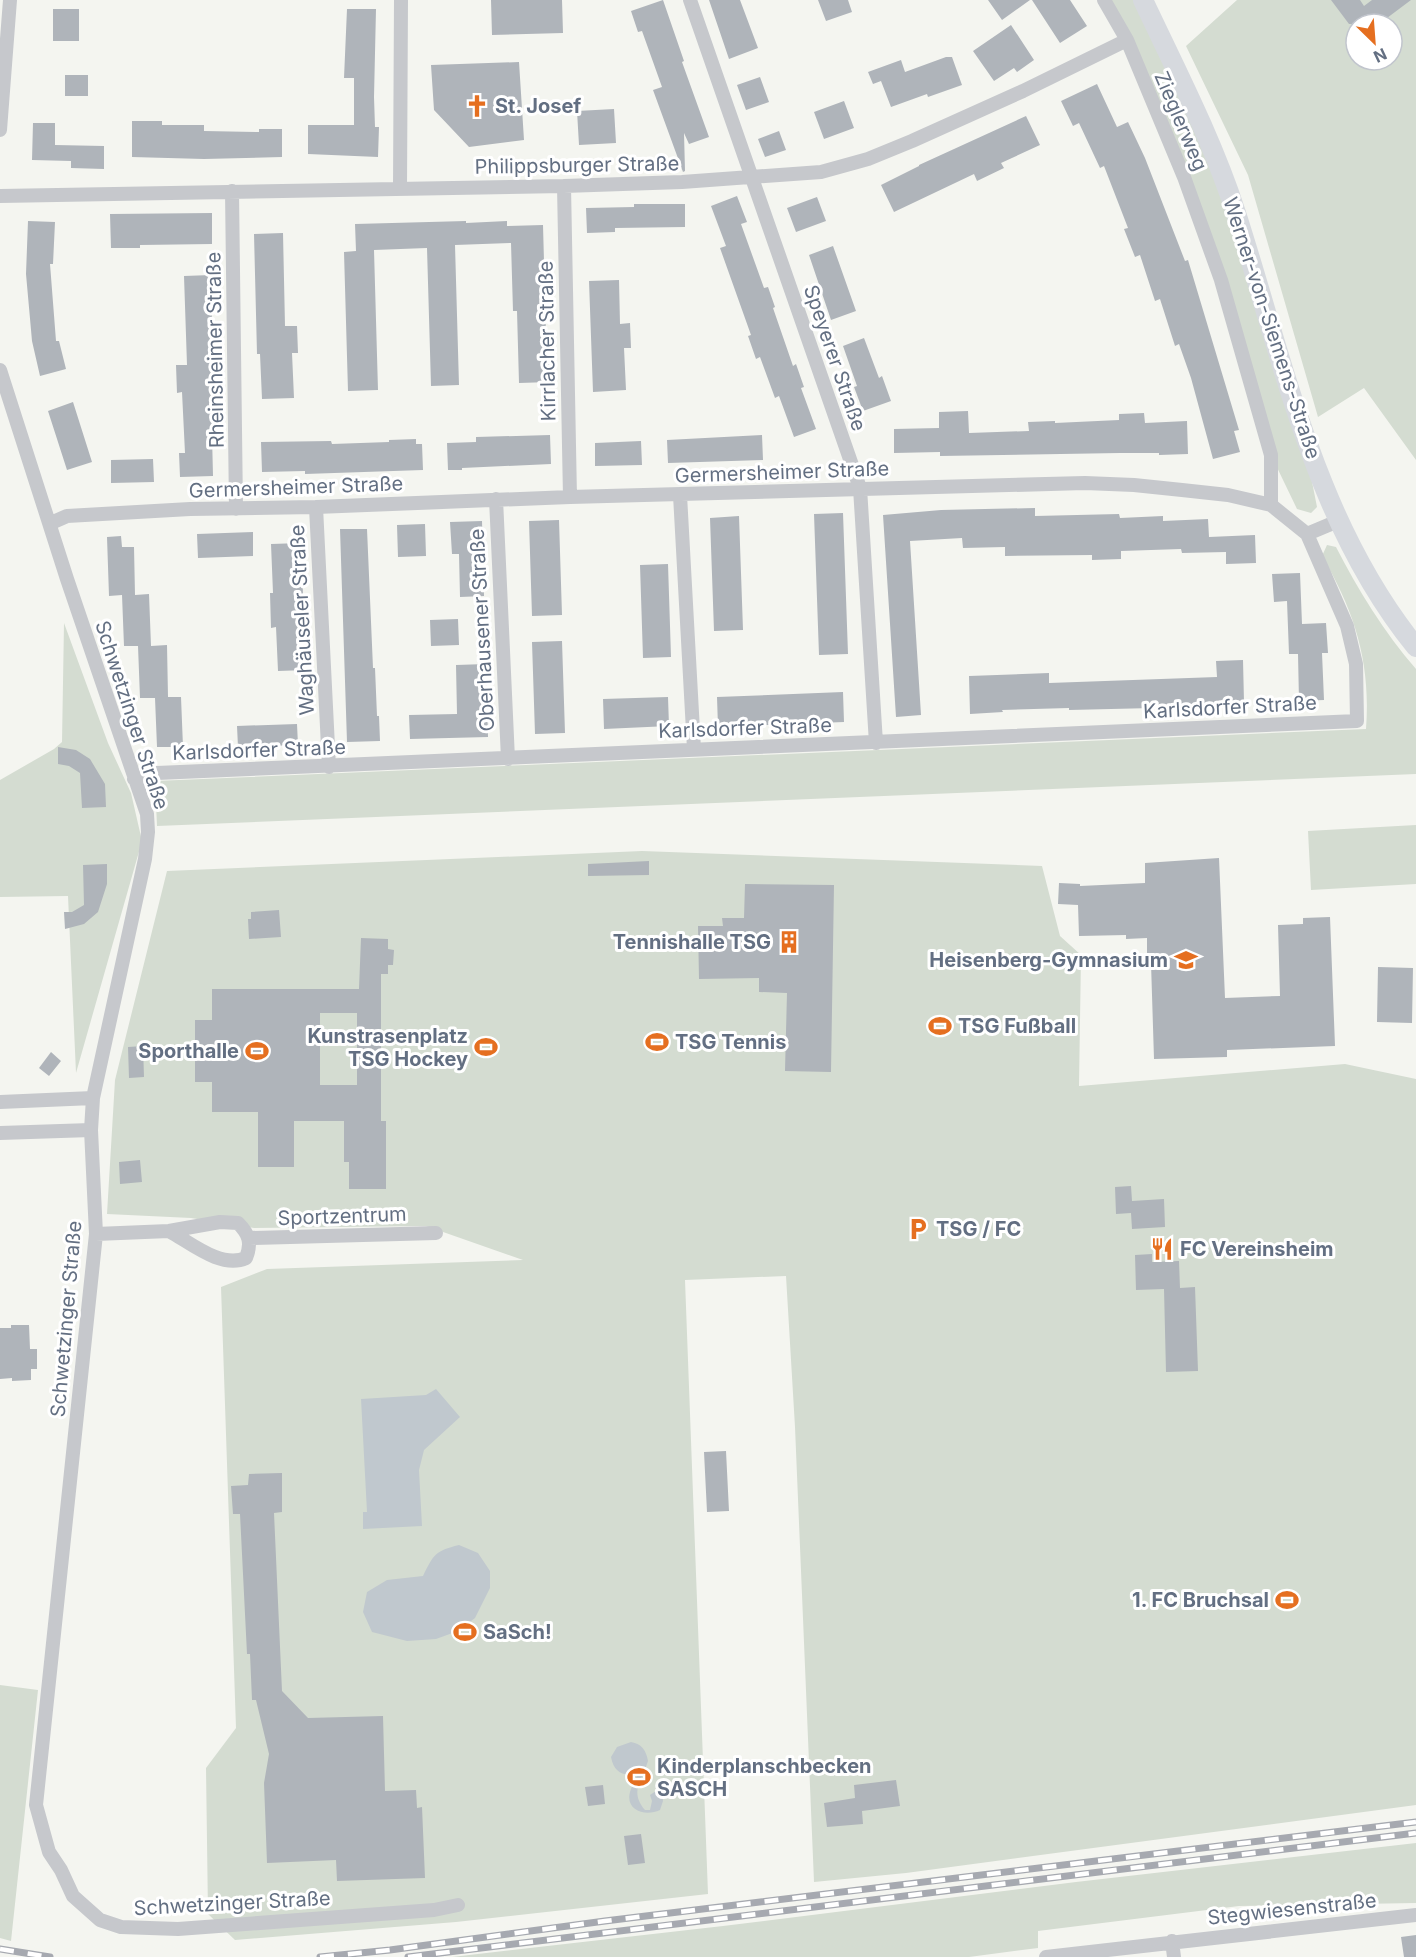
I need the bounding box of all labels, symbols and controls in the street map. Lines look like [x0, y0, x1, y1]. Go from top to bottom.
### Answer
north arrow [1344, 12, 1404, 72]
text: N [1371, 44, 1390, 67]
street label: Zieglerweg [1149, 68, 1213, 174]
church icon: St. Josef [464, 93, 490, 119]
place label: St. Josef [495, 94, 581, 118]
street label: Philippsburger Straße [474, 151, 680, 179]
street label: Werner-von-Siemens-Straße [1218, 194, 1326, 462]
street label: Rheinsheimer Straße [201, 252, 229, 448]
street label: Kirrlacher Straße [534, 261, 560, 421]
street label: Speyerer Straße [799, 282, 871, 434]
street label: Germersheimer Straße [674, 456, 890, 488]
street label: Germersheimer Straße [188, 471, 404, 503]
street label: Waghäuseler Straße [285, 524, 319, 716]
street label: Oberhausener Straße [465, 528, 499, 732]
street label: Schwetzinger Straße [90, 618, 174, 812]
street label: Karlsdorfer Straße [1143, 690, 1317, 724]
street label: Karlsdorfer Straße [658, 713, 832, 743]
street label: Karlsdorfer Straße [172, 735, 346, 765]
building icon: Tennishalle TSG [776, 929, 802, 955]
place label: Tennishalle TSG [613, 930, 771, 954]
school or university icon: Heisenberg-Gymnasium [1173, 947, 1199, 973]
place label: Heisenberg-Gymnasium [929, 948, 1168, 972]
sports icon: TSG Fußball [927, 1013, 953, 1039]
place label: TSG Fußball [958, 1014, 1076, 1038]
place label: Kunstrasenplatz TSG Hockey [307, 1024, 468, 1071]
sports icon: TSG Tennis [644, 1029, 670, 1055]
place label: TSG Tennis [675, 1030, 786, 1054]
sports icon: Kunstrasenplatz TSG Hockey [473, 1034, 499, 1060]
sports icon: Sporthalle [244, 1038, 270, 1064]
place label: Sporthalle [138, 1039, 239, 1063]
street label: Sportzentrum [277, 1202, 407, 1230]
parking icon: TSG / FC [905, 1216, 931, 1242]
place label: TSG / FC [936, 1217, 1021, 1241]
street label: Schwetzinger Straße [45, 1220, 87, 1418]
restaurant icon: FC Vereinsheim [1149, 1236, 1175, 1262]
place label: FC Vereinsheim [1180, 1237, 1334, 1261]
sports icon: 1. FC Bruchsal [1274, 1587, 1300, 1613]
place label: 1. FC Bruchsal [1132, 1588, 1269, 1612]
sports icon: SaSch! [452, 1619, 478, 1645]
place label: SaSch! [483, 1620, 552, 1644]
place label: Kinderplanschbecken SASCH [657, 1754, 872, 1801]
sports icon: Kinderplanschbecken SASCH [626, 1764, 652, 1790]
street label: Schwetzinger Straße [133, 1886, 331, 1920]
street label: Stegwiesenstraße [1206, 1888, 1378, 1930]

